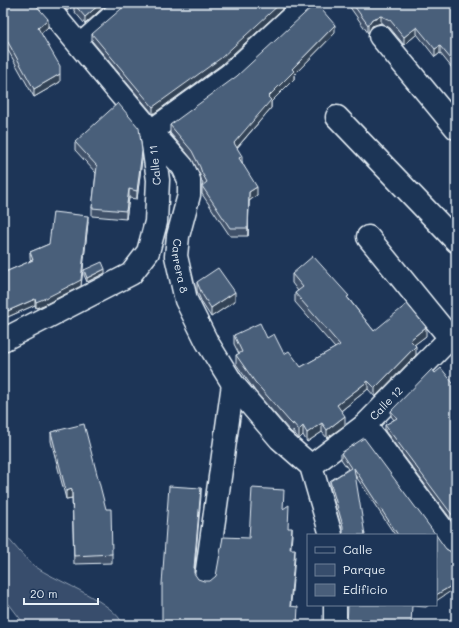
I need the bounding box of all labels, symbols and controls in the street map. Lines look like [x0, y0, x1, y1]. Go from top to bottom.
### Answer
street label: Calle 11 [145, 144, 164, 186]
street label: Carrera 8 [169, 238, 192, 295]
street label: Calle 12 [366, 383, 406, 423]
legend [307, 534, 437, 606]
text: Calle [343, 541, 373, 557]
text: Parque [343, 561, 386, 577]
scale bar [24, 580, 98, 606]
text: Edificio [343, 581, 387, 597]
text: 20 m [30, 585, 58, 601]

